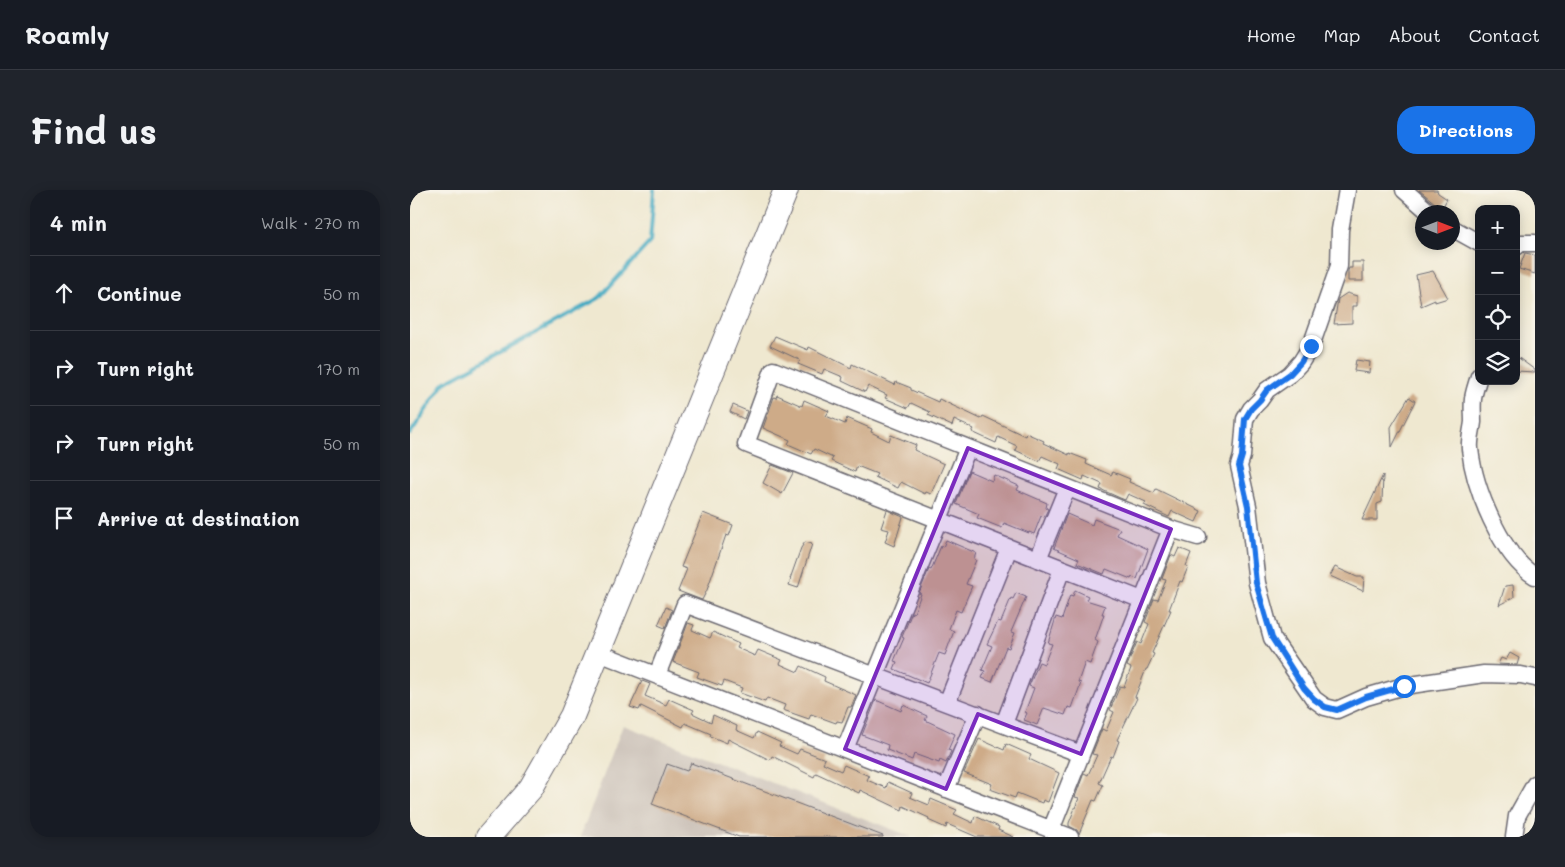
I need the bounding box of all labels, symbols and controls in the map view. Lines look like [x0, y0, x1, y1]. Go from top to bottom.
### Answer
text: Roamly [25, 19, 109, 50]
text: Home [1247, 23, 1296, 47]
text: Map [1324, 23, 1360, 47]
text: About [1388, 23, 1441, 47]
text: Contact [1469, 23, 1540, 47]
button: Directions [1397, 106, 1535, 154]
text: Find us [30, 107, 157, 153]
north arrow [1415, 205, 1460, 250]
map controls [1475, 205, 1520, 385]
button: + [1475, 205, 1520, 250]
text: 4 min [50, 209, 107, 236]
text: Walk · 270 m [261, 212, 360, 233]
button: − [1475, 250, 1520, 295]
icon: ahead [50, 279, 78, 307]
text: Continue [97, 281, 182, 306]
text: 50 m [323, 283, 360, 304]
button: locate [1475, 295, 1520, 340]
route end [1300, 335, 1323, 358]
button: layers [1475, 340, 1520, 385]
icon: right [50, 354, 78, 382]
text: Turn right [97, 356, 194, 381]
text: 170 m [316, 358, 360, 379]
icon: right [50, 429, 78, 457]
text: Turn right [97, 431, 194, 456]
text: 50 m [323, 433, 360, 454]
icon: arrive [50, 504, 78, 532]
text: Arrive at destination [97, 506, 300, 531]
route start [1393, 675, 1416, 698]

